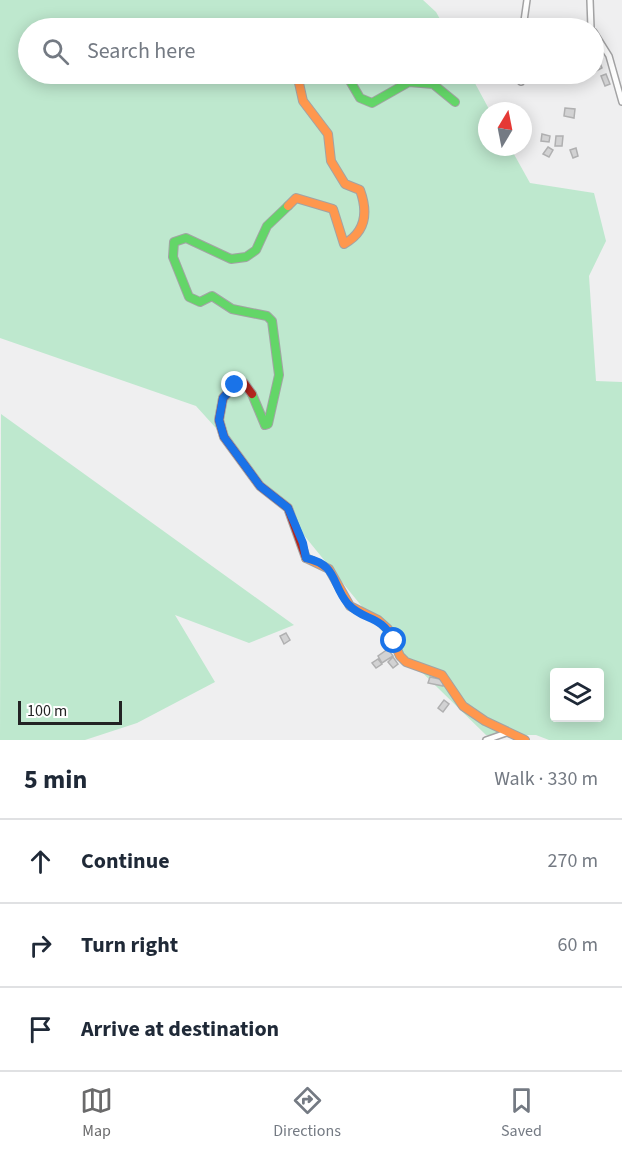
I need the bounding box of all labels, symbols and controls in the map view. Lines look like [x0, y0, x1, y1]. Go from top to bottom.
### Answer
search box [18, 18, 604, 84]
icon: search [39, 35, 72, 68]
text: Search here [87, 35, 195, 67]
north arrow [478, 102, 532, 156]
route end [221, 371, 247, 397]
route start [380, 627, 406, 653]
map controls [550, 668, 604, 722]
button: layers [550, 668, 604, 722]
scale bar [18, 698, 122, 726]
text: 100 m [27, 700, 67, 722]
text: 5 min [24, 761, 87, 798]
text: Walk · 330 m [494, 765, 598, 793]
icon: ahead [24, 845, 57, 878]
text: Continue [81, 845, 170, 877]
text: 270 m [548, 847, 598, 875]
icon: right [24, 929, 57, 962]
text: Turn right [81, 929, 178, 961]
text: 60 m [558, 931, 598, 959]
icon: arrive [24, 1013, 57, 1046]
text: Arrive at destination [81, 1013, 279, 1045]
tab: Map [80, 1084, 113, 1142]
tab: Directions [273, 1084, 341, 1142]
tab: Saved [501, 1084, 542, 1142]

